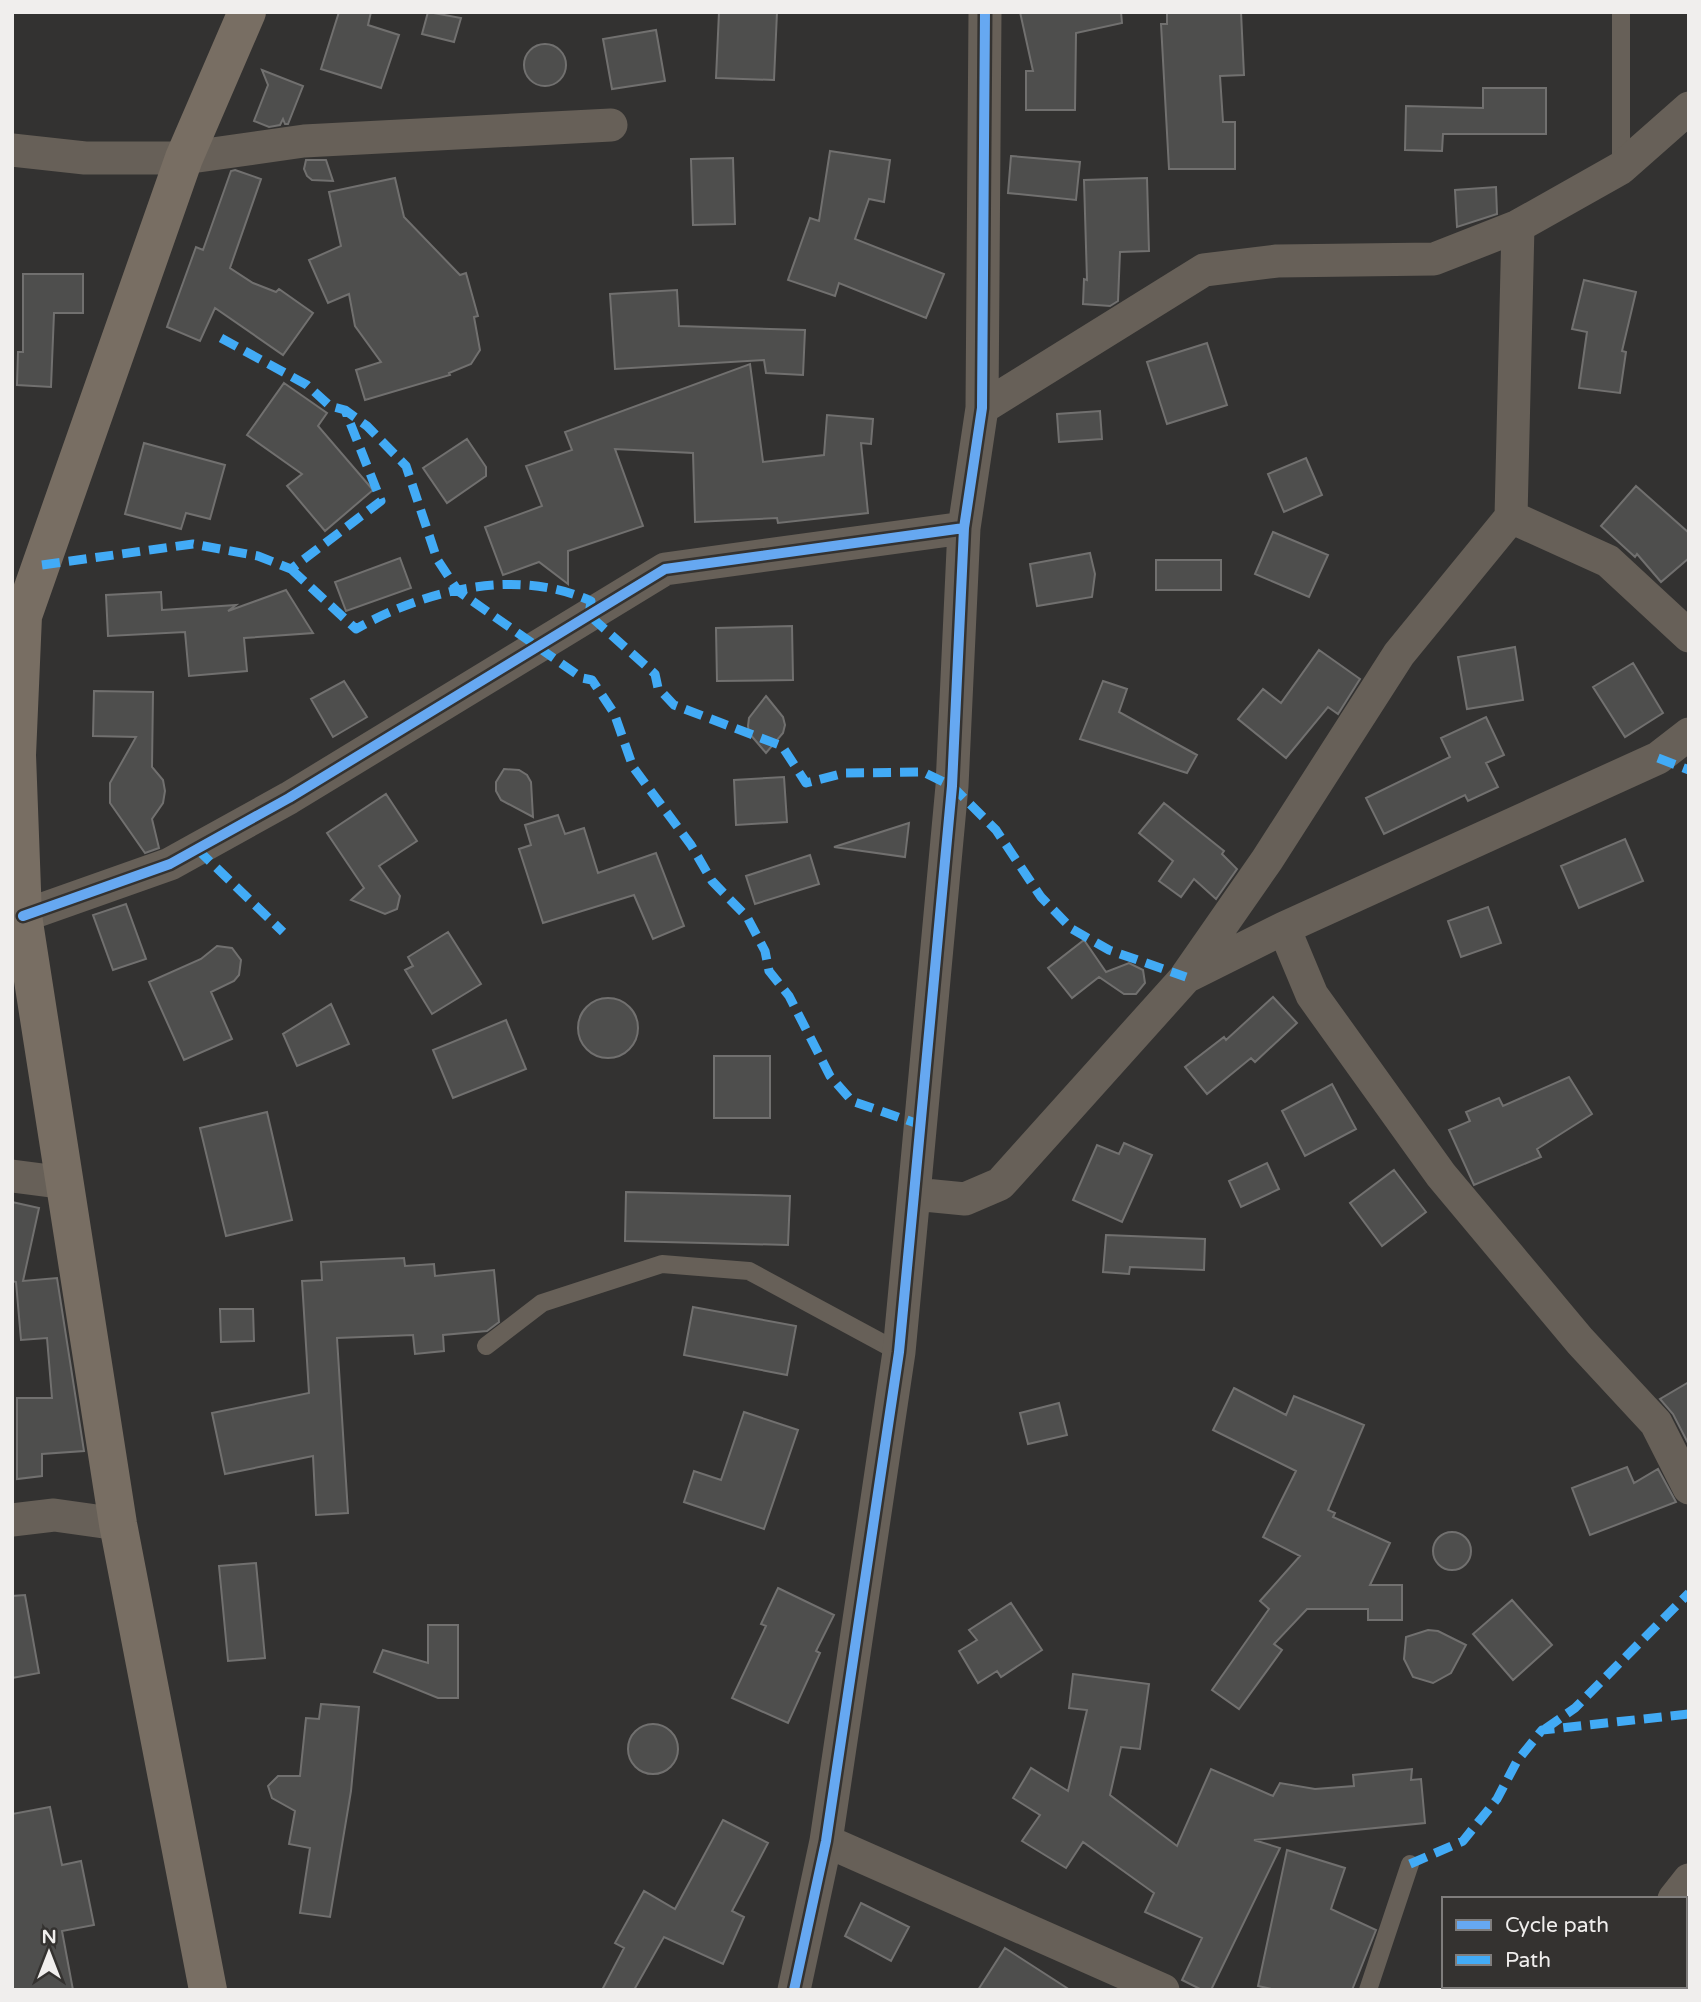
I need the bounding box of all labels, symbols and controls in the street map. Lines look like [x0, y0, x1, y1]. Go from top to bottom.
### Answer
legend [1442, 1897, 1687, 1988]
text: Cycle path [1505, 1913, 1609, 1938]
north arrow [14, 1918, 84, 1988]
text: N [41, 1926, 57, 1948]
text: Path [1505, 1948, 1551, 1973]

